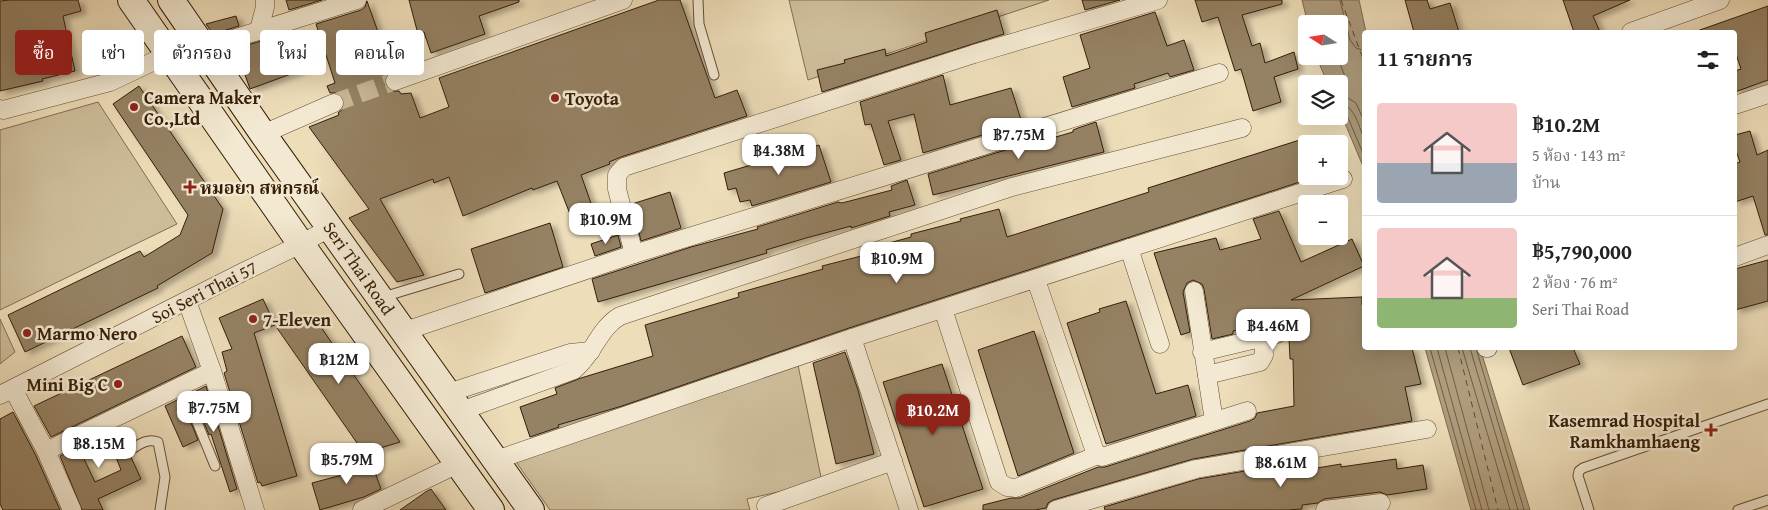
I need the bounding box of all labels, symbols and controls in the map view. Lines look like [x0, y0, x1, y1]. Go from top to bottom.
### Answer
north arrow [1298, 15, 1348, 65]
map controls [1298, 15, 1348, 245]
chip: ซื้อ [15, 30, 72, 75]
chip: เช่า [82, 30, 144, 75]
chip: ตัวกรอง [154, 30, 250, 75]
chip: ใหม่ [260, 30, 326, 75]
chip: คอนโด [336, 30, 424, 75]
text: 11 รายการ [1377, 43, 1473, 74]
icon: filters [1694, 46, 1722, 74]
button: layers [1298, 75, 1348, 125]
place label: Camera Maker Co.,Ltd [144, 84, 261, 132]
place label: Toyota [565, 85, 620, 112]
marker: Toyota [549, 92, 561, 104]
marker: Camera Maker Co.,Ltd [128, 101, 140, 113]
text: ฿10.2M [1532, 109, 1600, 140]
pin: ฿7.75M [978, 118, 1060, 160]
text: ฿7.75M [993, 122, 1045, 146]
icon: home [1417, 123, 1477, 183]
pin: ฿4.38M [738, 134, 820, 176]
button: + [1298, 135, 1348, 185]
text: ฿4.38M [753, 138, 805, 162]
text: 5 ห้อง · 143 m² [1532, 143, 1625, 167]
text: บ้าน [1532, 170, 1560, 194]
place label: หมอยา สหกรณ์ [200, 174, 320, 201]
marker: หมอยา สหกรณ์ [184, 181, 196, 193]
button: − [1298, 195, 1348, 245]
pin: ฿10.9M [565, 202, 647, 245]
text: ฿10.9M [580, 207, 632, 231]
street label: Seri Thai Road [317, 216, 402, 321]
text: ฿5,790,000 [1532, 236, 1632, 267]
pin: ฿10.9M [856, 242, 938, 284]
text: ฿10.9M [871, 246, 923, 270]
icon: home [1417, 248, 1477, 308]
street label: Soi Seri Thai 57 [146, 254, 262, 330]
text: 2 ห้อง · 76 m² [1532, 270, 1618, 294]
text: Seri Thai Road [1532, 297, 1629, 321]
place label: 7-Eleven [263, 306, 332, 333]
pin: ฿4.46M [1232, 308, 1314, 351]
marker: 7-Eleven [247, 313, 259, 325]
text: ฿4.46M [1247, 313, 1299, 337]
place label: Marmo Nero [37, 320, 138, 347]
marker: Marmo Nero [21, 327, 33, 339]
pin: ฿12M [309, 342, 369, 385]
text: ฿12M [319, 347, 359, 371]
place label: Mini Big C [26, 371, 108, 398]
marker: Mini Big C [112, 378, 124, 390]
pin: ฿7.75M [173, 390, 255, 433]
pin: ฿10.2M [892, 394, 974, 436]
text: ฿7.75M [188, 395, 240, 419]
text: ฿10.2M [907, 398, 959, 422]
place label: Kasemrad Hospital Ramkhamhaeng [1549, 407, 1701, 455]
marker: Kasemrad Hospital Ramkhamhaeng [1704, 423, 1718, 437]
pin: ฿8.15M [58, 426, 140, 469]
text: ฿8.15M [73, 431, 125, 455]
pin: ฿5.79M [306, 442, 388, 485]
pin: ฿8.61M [1240, 446, 1322, 488]
text: ฿5.79M [321, 447, 373, 471]
text: ฿8.61M [1255, 450, 1307, 474]

